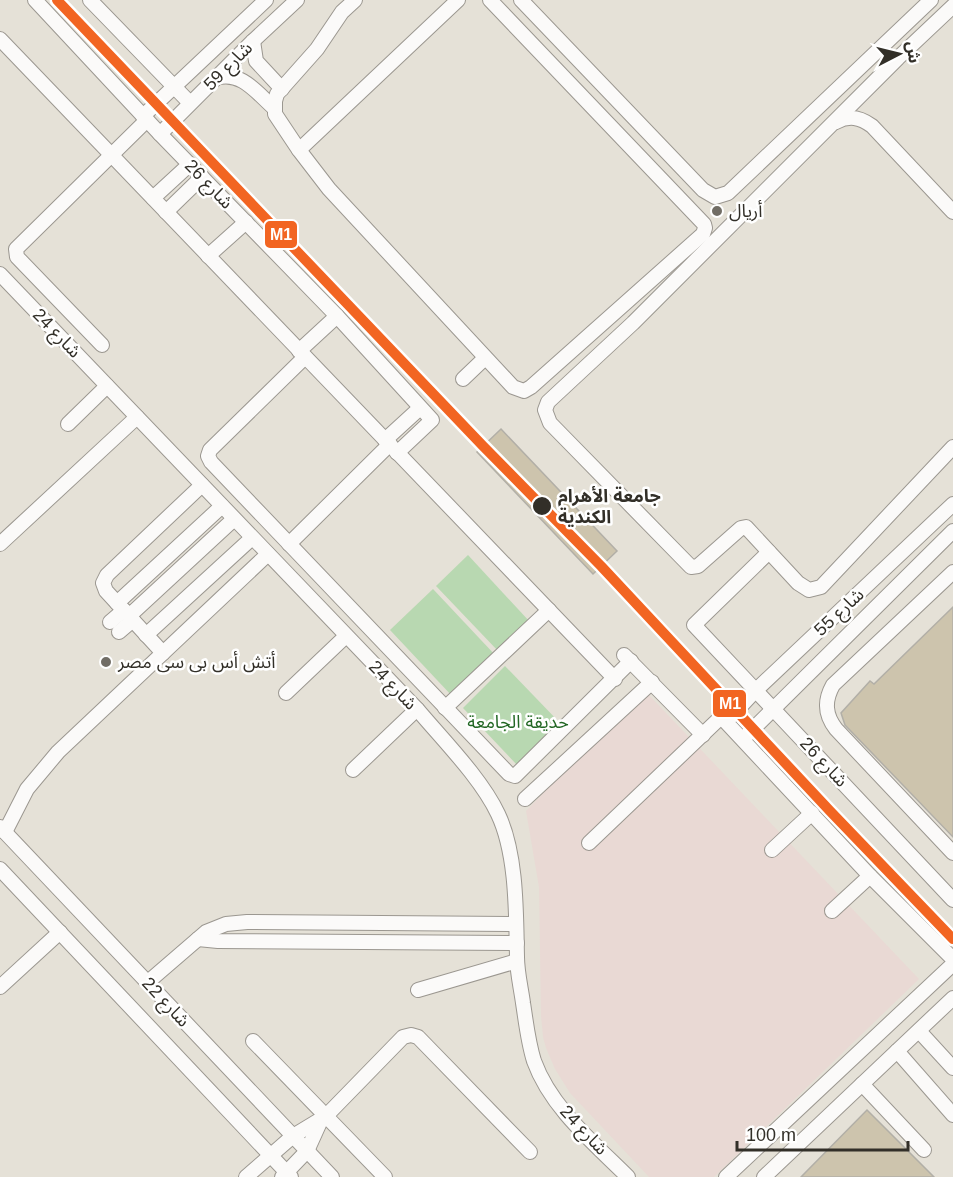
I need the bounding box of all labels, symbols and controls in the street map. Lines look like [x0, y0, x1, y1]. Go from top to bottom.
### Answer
north arrow [869, 24, 929, 84]
street label: شارع 59 [200, 38, 259, 97]
text: ش [903, 40, 923, 64]
street label: شارع 26 [178, 155, 237, 215]
place label: أريال [729, 200, 762, 222]
marker: أريال [710, 204, 724, 218]
line badge: M1 [264, 220, 298, 249]
text: M1 [270, 226, 292, 243]
street label: شارع 24 [26, 304, 85, 364]
place label: جامعة الأهرام الكندية [558, 485, 661, 527]
marker: جامعة الأهرام الكندية [531, 495, 553, 517]
street label: شارع 55 [810, 584, 871, 643]
place label: أتش أس بى سى مصر [117, 651, 276, 673]
marker: أتش أس بى سى مصر [99, 655, 113, 669]
street label: شارع 24 [362, 656, 421, 716]
line badge: M1 [712, 689, 747, 718]
text: M1 [719, 695, 741, 712]
park label: حديقة الجامعة [467, 712, 569, 732]
street label: شارع 26 [793, 733, 852, 794]
street label: شارع 22 [135, 973, 194, 1034]
street label: شارع 24 [553, 1101, 612, 1162]
scale bar [737, 1114, 908, 1152]
text: 100 m [746, 1125, 796, 1145]

